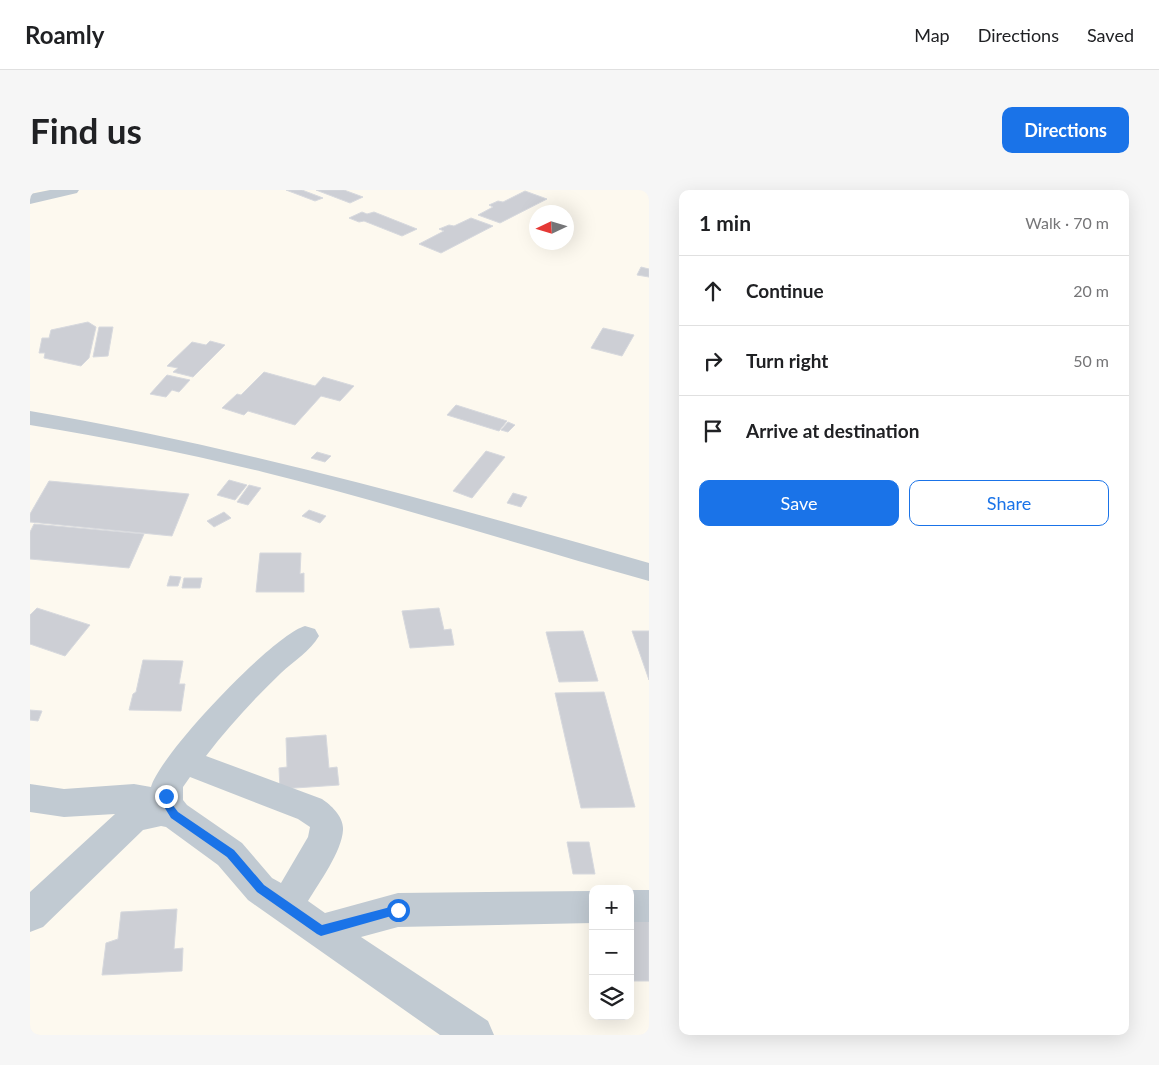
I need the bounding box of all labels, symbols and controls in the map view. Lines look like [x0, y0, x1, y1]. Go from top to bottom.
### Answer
text: Roamly [25, 20, 104, 49]
text: Map [914, 24, 950, 46]
text: Directions [978, 24, 1059, 46]
text: Saved [1087, 24, 1134, 46]
button: Directions [1002, 107, 1129, 153]
text: Find us [30, 109, 142, 151]
north arrow [529, 205, 574, 250]
text: 1 min [699, 210, 751, 235]
text: Walk · 70 m [1025, 213, 1109, 232]
icon: ahead [699, 277, 727, 305]
text: Continue [746, 279, 824, 302]
text: 20 m [1073, 281, 1109, 300]
icon: right [699, 347, 727, 375]
text: Turn right [746, 349, 828, 372]
text: 50 m [1073, 351, 1109, 370]
icon: arrive [699, 417, 727, 445]
text: Arrive at destination [746, 419, 919, 442]
button: Save [699, 480, 899, 526]
button: Share [909, 480, 1109, 526]
route end [155, 785, 178, 808]
map controls [589, 885, 634, 1020]
button: + [589, 885, 634, 930]
route start [387, 899, 410, 922]
button: − [589, 930, 634, 975]
button: layers [589, 975, 634, 1020]

